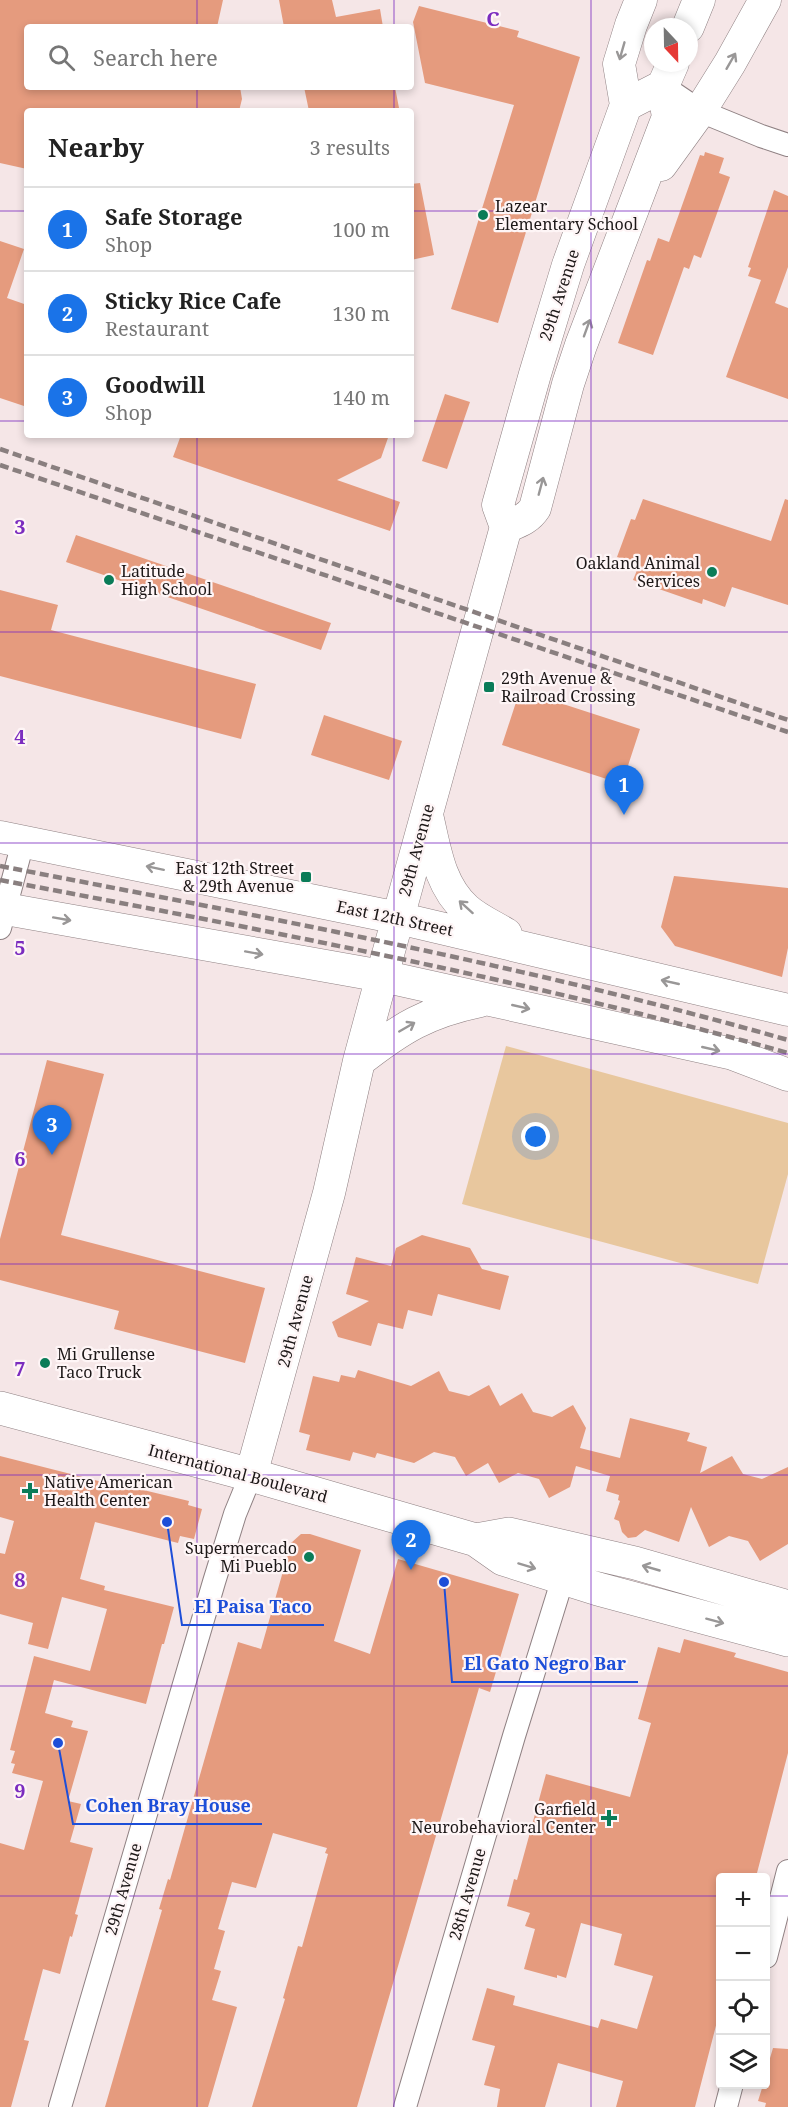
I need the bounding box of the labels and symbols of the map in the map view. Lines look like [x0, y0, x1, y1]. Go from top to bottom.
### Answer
text: C [486, 5, 500, 32]
north arrow [644, 18, 698, 72]
one-way arrow [616, 42, 627, 61]
one-way arrow [725, 53, 737, 70]
place label: Lazear Elementary School [495, 195, 638, 235]
marker: Lazear Elementary School [476, 208, 490, 222]
street label: 29th Avenue [534, 246, 584, 344]
one-way arrow [582, 319, 593, 338]
one-way arrow [536, 477, 547, 496]
text: 3 [14, 513, 26, 540]
place label: Oakland Animal Services [576, 552, 700, 592]
place label: Latitude High School [121, 560, 212, 600]
marker: Oakland Animal Services [705, 565, 719, 579]
marker: Latitude High School [102, 573, 116, 587]
place label: 29th Avenue & Railroad Crossing [501, 667, 636, 707]
marker: 29th Avenue & Railroad Crossing [482, 680, 496, 694]
text: 4 [14, 723, 26, 750]
pin: 1 [604, 766, 644, 815]
street label: 29th Avenue [393, 801, 439, 899]
place label: East 12th Street & 29th Avenue [176, 857, 294, 897]
one-way arrow [146, 862, 165, 873]
marker: East 12th Street & 29th Avenue [299, 870, 313, 884]
street label: East 12th Street [335, 895, 456, 941]
one-way arrow [458, 901, 474, 914]
one-way arrow [52, 914, 72, 925]
text: 5 [14, 934, 26, 961]
one-way arrow [244, 948, 264, 959]
one-way arrow [661, 976, 680, 988]
one-way arrow [511, 1002, 530, 1013]
one-way arrow [397, 1021, 415, 1032]
one-way arrow [701, 1044, 720, 1055]
pin: 3 [32, 1106, 72, 1155]
your location [521, 1122, 550, 1151]
text: 6 [14, 1145, 26, 1172]
street label: 29th Avenue [272, 1272, 318, 1370]
place label: Mi Grullense Taco Truck [57, 1343, 155, 1383]
text: 7 [14, 1355, 26, 1382]
marker: Mi Grullense Taco Truck [38, 1356, 52, 1370]
street label: International Boulevard [146, 1438, 330, 1508]
place label: Native American Health Center [44, 1471, 173, 1511]
marker: Native American Health Center [21, 1482, 39, 1500]
pin: 2 [392, 1520, 430, 1570]
place label: Supermercado Mi Pueblo [185, 1537, 297, 1577]
marker: Supermercado Mi Pueblo [302, 1550, 316, 1564]
one-way arrow [518, 1561, 537, 1572]
one-way arrow [642, 1562, 661, 1573]
text: 8 [14, 1566, 26, 1593]
callout: El Paisa Taco [182, 1589, 324, 1625]
text: El Paisa Taco [194, 1594, 312, 1618]
one-way arrow [705, 1615, 724, 1627]
callout: El Gato Negro Bar [452, 1646, 638, 1682]
text: El Gato Negro Bar [464, 1651, 627, 1675]
text: 9 [14, 1777, 26, 1804]
callout: Cohen Bray House [73, 1788, 262, 1824]
text: Cohen Bray House [85, 1793, 251, 1817]
place label: Garfield Neurobehavioral Center [411, 1798, 596, 1838]
marker: Garfield Neurobehavioral Center [600, 1809, 618, 1827]
street label: 29th Avenue [99, 1840, 147, 1938]
street label: 28th Avenue [443, 1845, 491, 1943]

